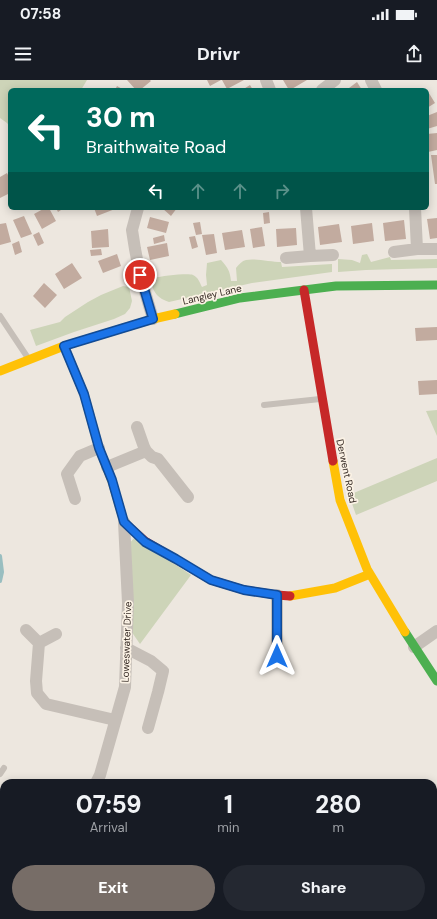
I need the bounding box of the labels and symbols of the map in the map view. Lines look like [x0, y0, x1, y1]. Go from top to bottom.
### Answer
pin [123, 258, 157, 292]
street label: Langley Lane [181, 281, 243, 308]
street label: Derwent Road [333, 438, 360, 504]
street label: Loweswater Drive [119, 601, 134, 683]
position arrow [256, 635, 298, 677]

